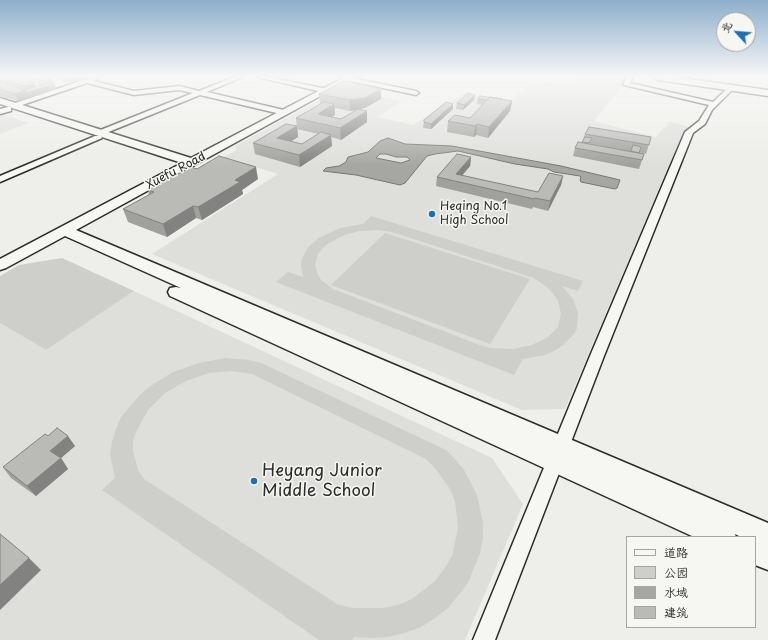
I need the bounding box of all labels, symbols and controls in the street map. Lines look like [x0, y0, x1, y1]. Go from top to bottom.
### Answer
north arrow [716, 12, 756, 52]
text: 北 [716, 18, 736, 36]
street label: Xuefu Road [144, 149, 208, 193]
place label: Heqing No.1 High School [440, 200, 508, 228]
marker: Heqing No.1 High School [427, 209, 437, 219]
place label: Heyang Junior Middle School [262, 461, 382, 501]
marker: Heyang Junior Middle School [249, 476, 259, 486]
legend [626, 536, 756, 628]
text: 道路 [664, 543, 688, 561]
text: 公园 [664, 563, 688, 581]
text: 水域 [664, 583, 688, 601]
text: 建筑 [664, 603, 688, 621]

